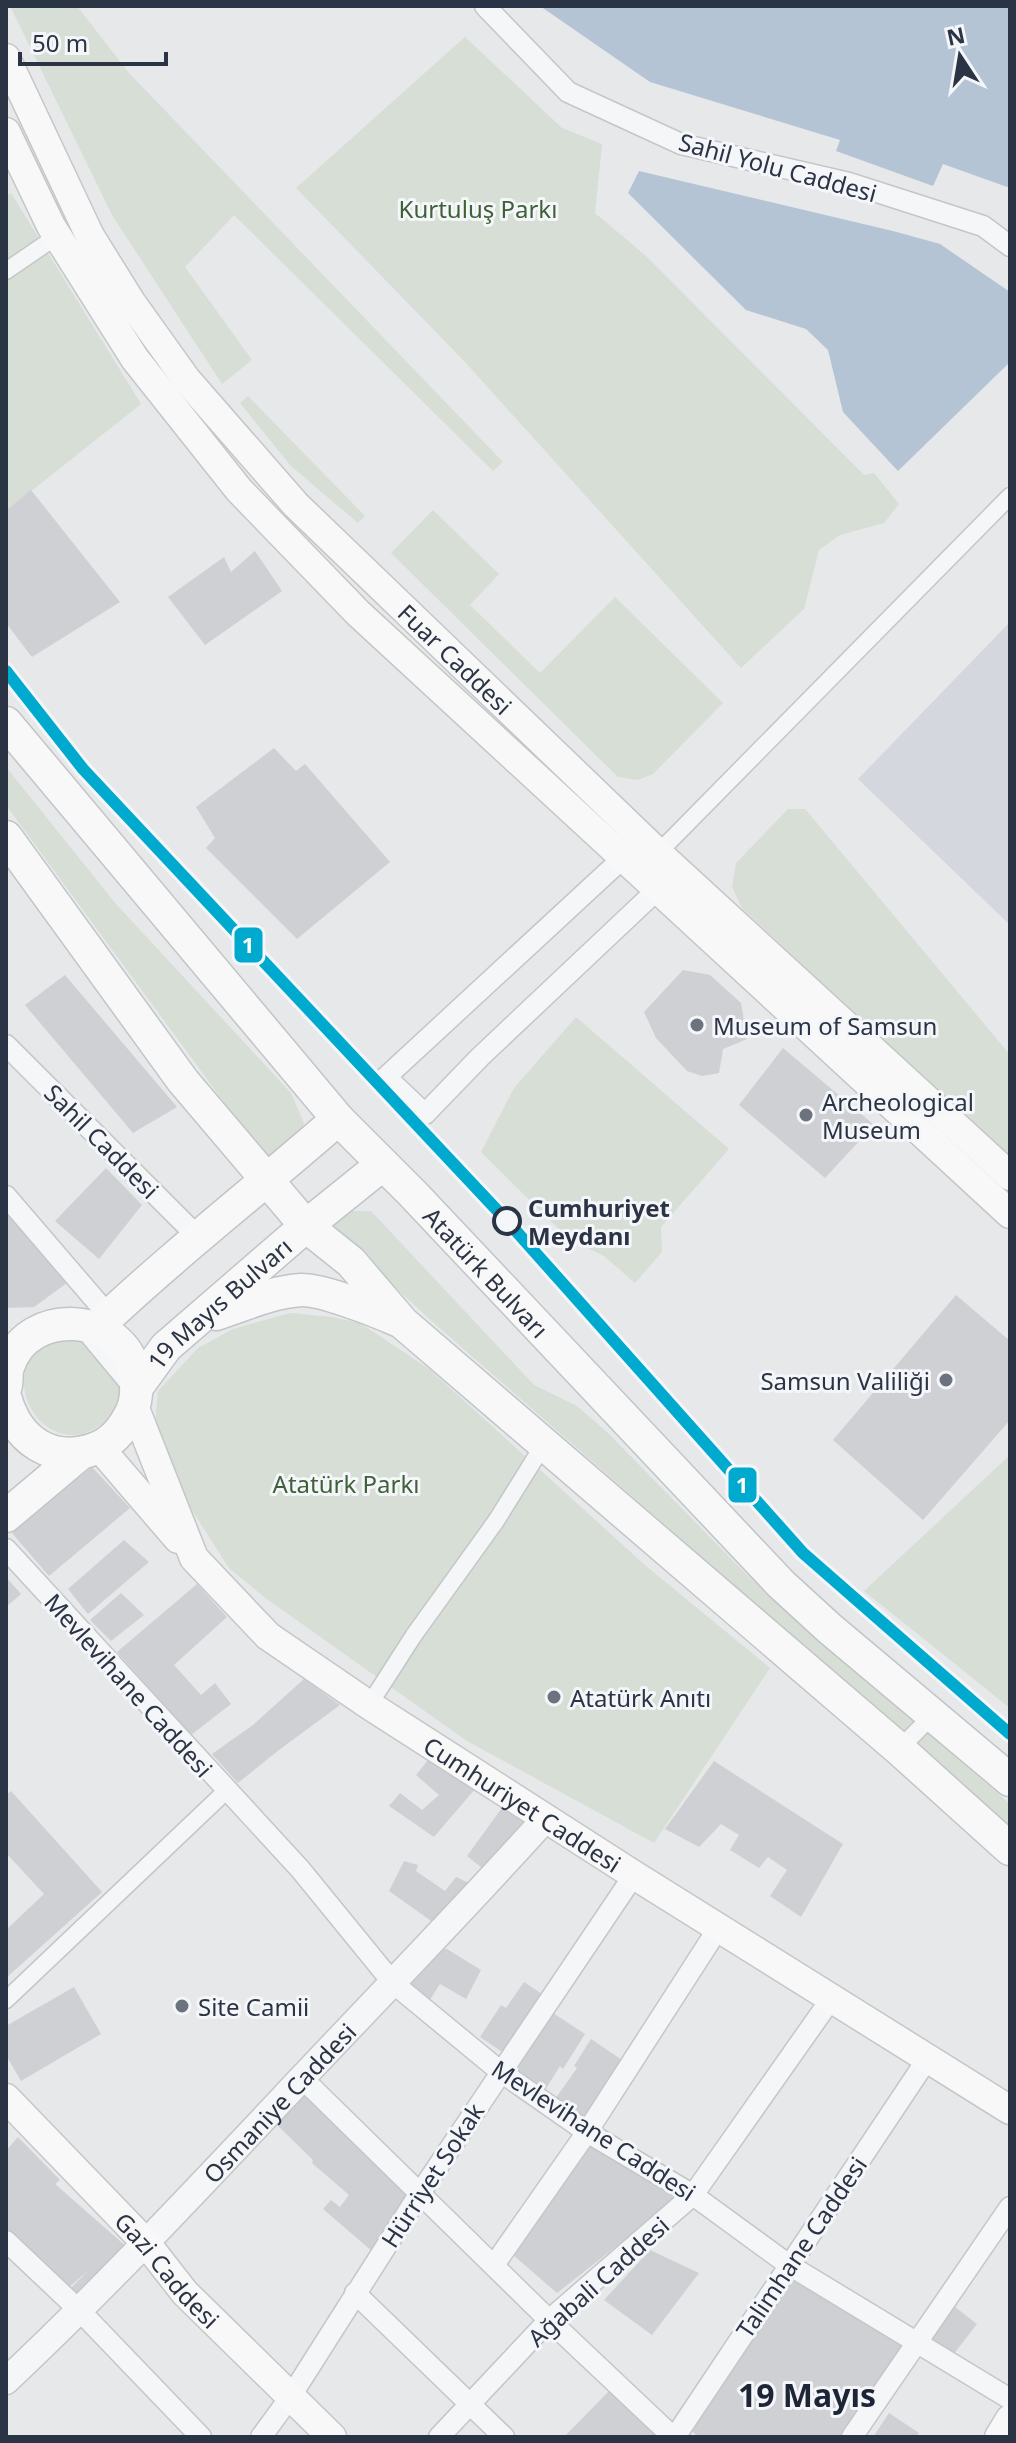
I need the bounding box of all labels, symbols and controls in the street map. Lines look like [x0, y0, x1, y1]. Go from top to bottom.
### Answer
scale bar [20, 16, 166, 66]
north arrow [920, 16, 1000, 96]
text: N [944, 19, 968, 52]
text: 50 m [32, 26, 88, 59]
street label: Sahil Yolu Caddesi [675, 125, 881, 209]
park label: Kurtuluş Parkı [399, 192, 557, 225]
street label: Fuar Caddesi [392, 596, 520, 721]
line badge: 1 [233, 926, 264, 964]
text: 1 [242, 929, 254, 959]
place label: Museum of Samsun [713, 1009, 937, 1042]
marker: Museum of Samsun [688, 1016, 706, 1034]
street label: Sahil Caddesi [37, 1076, 167, 1206]
place label: Archeological Museum [822, 1085, 974, 1146]
marker: Archeological Museum [797, 1106, 815, 1124]
place label: Cumhuriyet Meydanı [528, 1191, 670, 1252]
street label: Atatürk Bulvarı [417, 1199, 556, 1345]
marker: Cumhuriyet Meydanı [493, 1207, 521, 1235]
street label: 19 Mayıs Bulvarı [139, 1230, 298, 1375]
place label: Samsun Valiliği [760, 1364, 930, 1397]
marker: Samsun Valiliği [937, 1371, 955, 1389]
line badge: 1 [727, 1466, 758, 1504]
park label: Atatürk Parkı [273, 1467, 419, 1500]
text: 1 [736, 1469, 748, 1499]
street label: Mevlevihane Caddesi [37, 1586, 221, 1784]
place label: Atatürk Anıtı [570, 1681, 711, 1714]
marker: Atatürk Anıtı [545, 1688, 563, 1706]
street label: Cumhuriyet Caddesi [418, 1728, 628, 1879]
place label: Site Camii [198, 1990, 309, 2023]
marker: Site Camii [173, 1997, 191, 2015]
street label: Osmaniye Caddesi [195, 2015, 363, 2190]
street label: Mevlevihane Caddesi [486, 2052, 702, 2208]
street label: Hürriyet Sokak [373, 2096, 491, 2254]
street label: Talimhane Caddesi [728, 2150, 874, 2344]
street label: Gazi Caddesi [108, 2204, 227, 2335]
street label: Ağabali Caddesi [520, 2209, 676, 2353]
district label: 19 Mayıs [738, 2373, 876, 2416]

